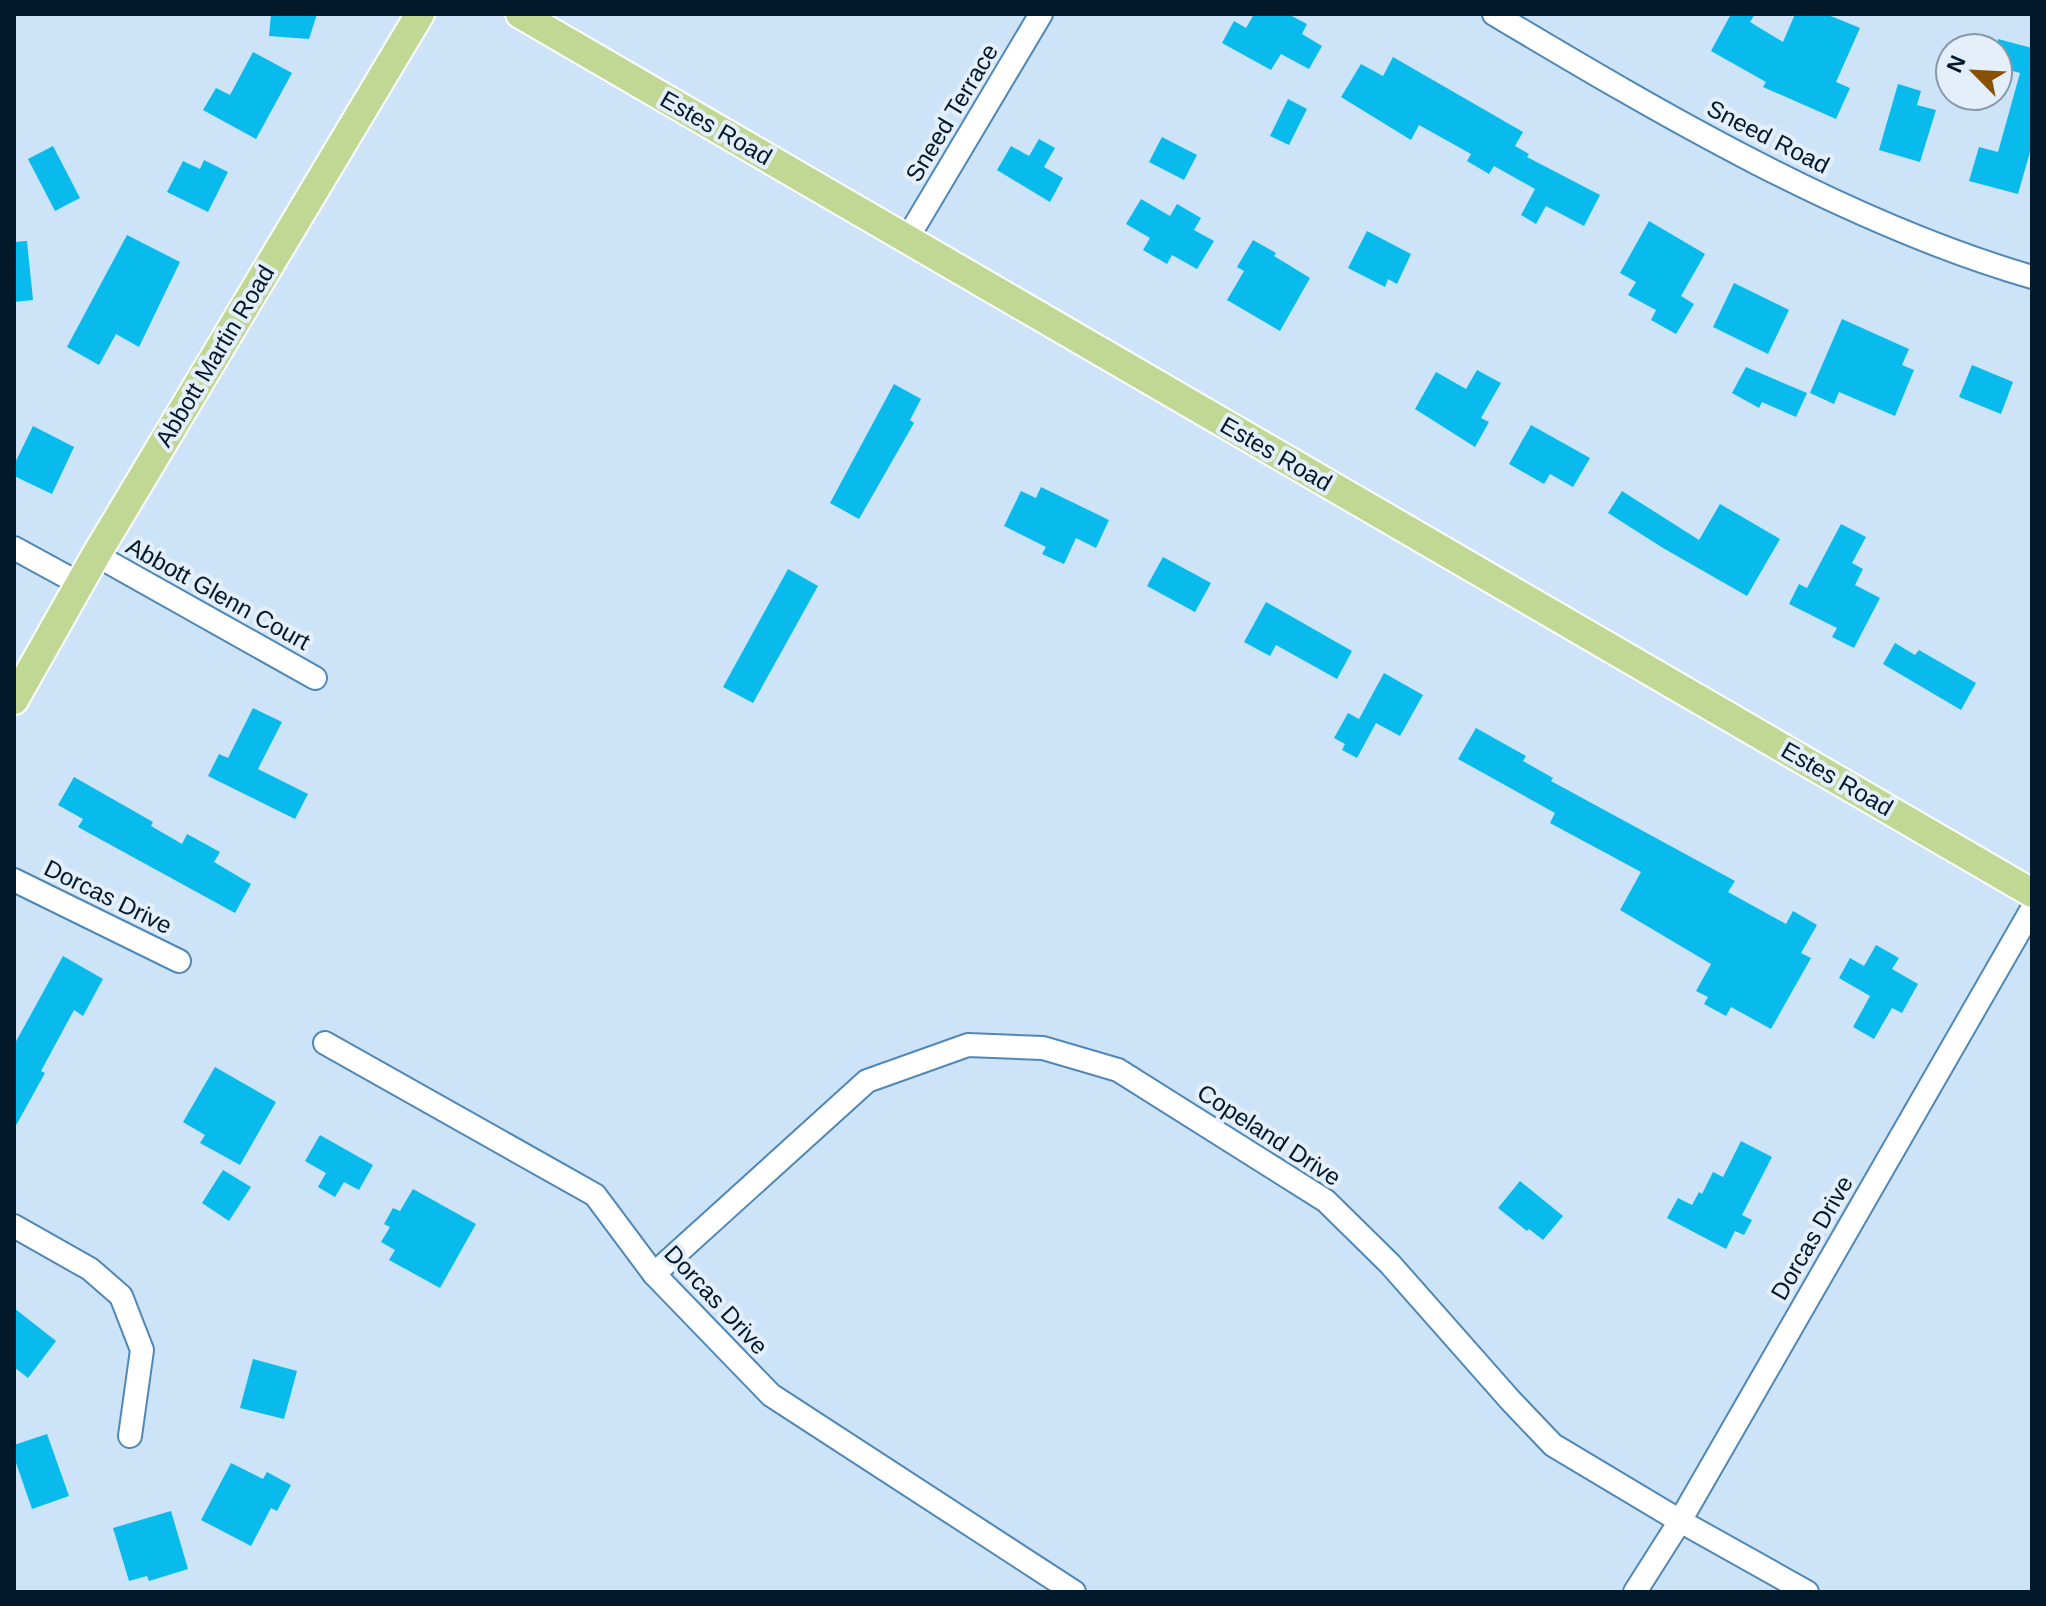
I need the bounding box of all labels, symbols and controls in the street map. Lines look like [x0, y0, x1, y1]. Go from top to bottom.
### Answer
north arrow [1934, 32, 2014, 112]
street label: Sneed Terrace [900, 39, 1003, 186]
text: N [1942, 52, 1971, 76]
street label: Estes Road [656, 85, 777, 170]
street label: Sneed Road [1703, 94, 1834, 179]
street label: Abbott Martin Road [150, 260, 279, 451]
street label: Estes Road [1216, 411, 1337, 496]
street label: Abbott Glenn Court [122, 532, 315, 655]
street label: Estes Road [1777, 736, 1898, 821]
street label: Dorcas Drive [40, 854, 176, 939]
street label: Copeland Drive [1193, 1078, 1346, 1191]
street label: Dorcas Drive [1765, 1171, 1858, 1305]
street label: Dorcas Drive [659, 1240, 774, 1360]

